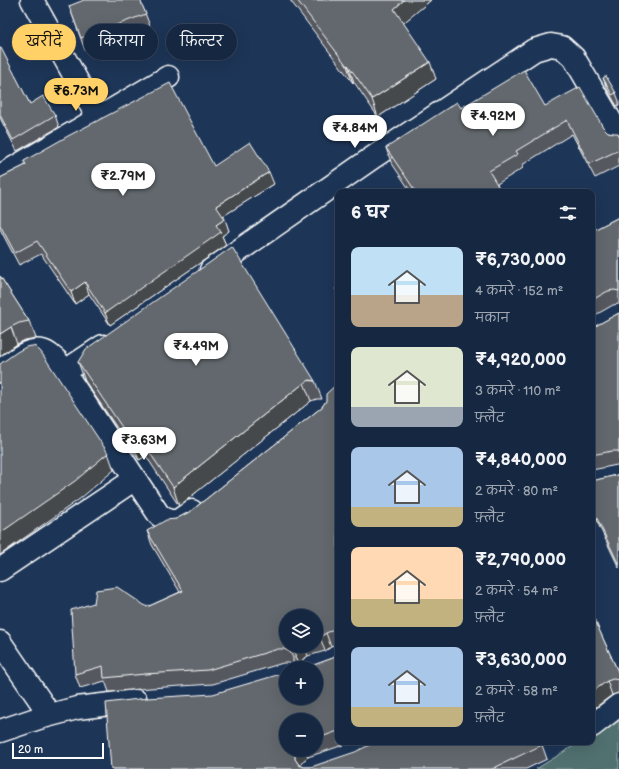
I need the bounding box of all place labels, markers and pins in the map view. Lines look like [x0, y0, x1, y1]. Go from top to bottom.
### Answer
pin: ₹6.73M [43, 78, 109, 112]
pin: ₹4.92M [460, 103, 526, 137]
pin: ₹4.84M [322, 115, 388, 149]
pin: ₹2.79M [90, 163, 156, 197]
pin: ₹4.49M [163, 333, 229, 367]
pin: ₹3.63M [111, 427, 177, 461]

